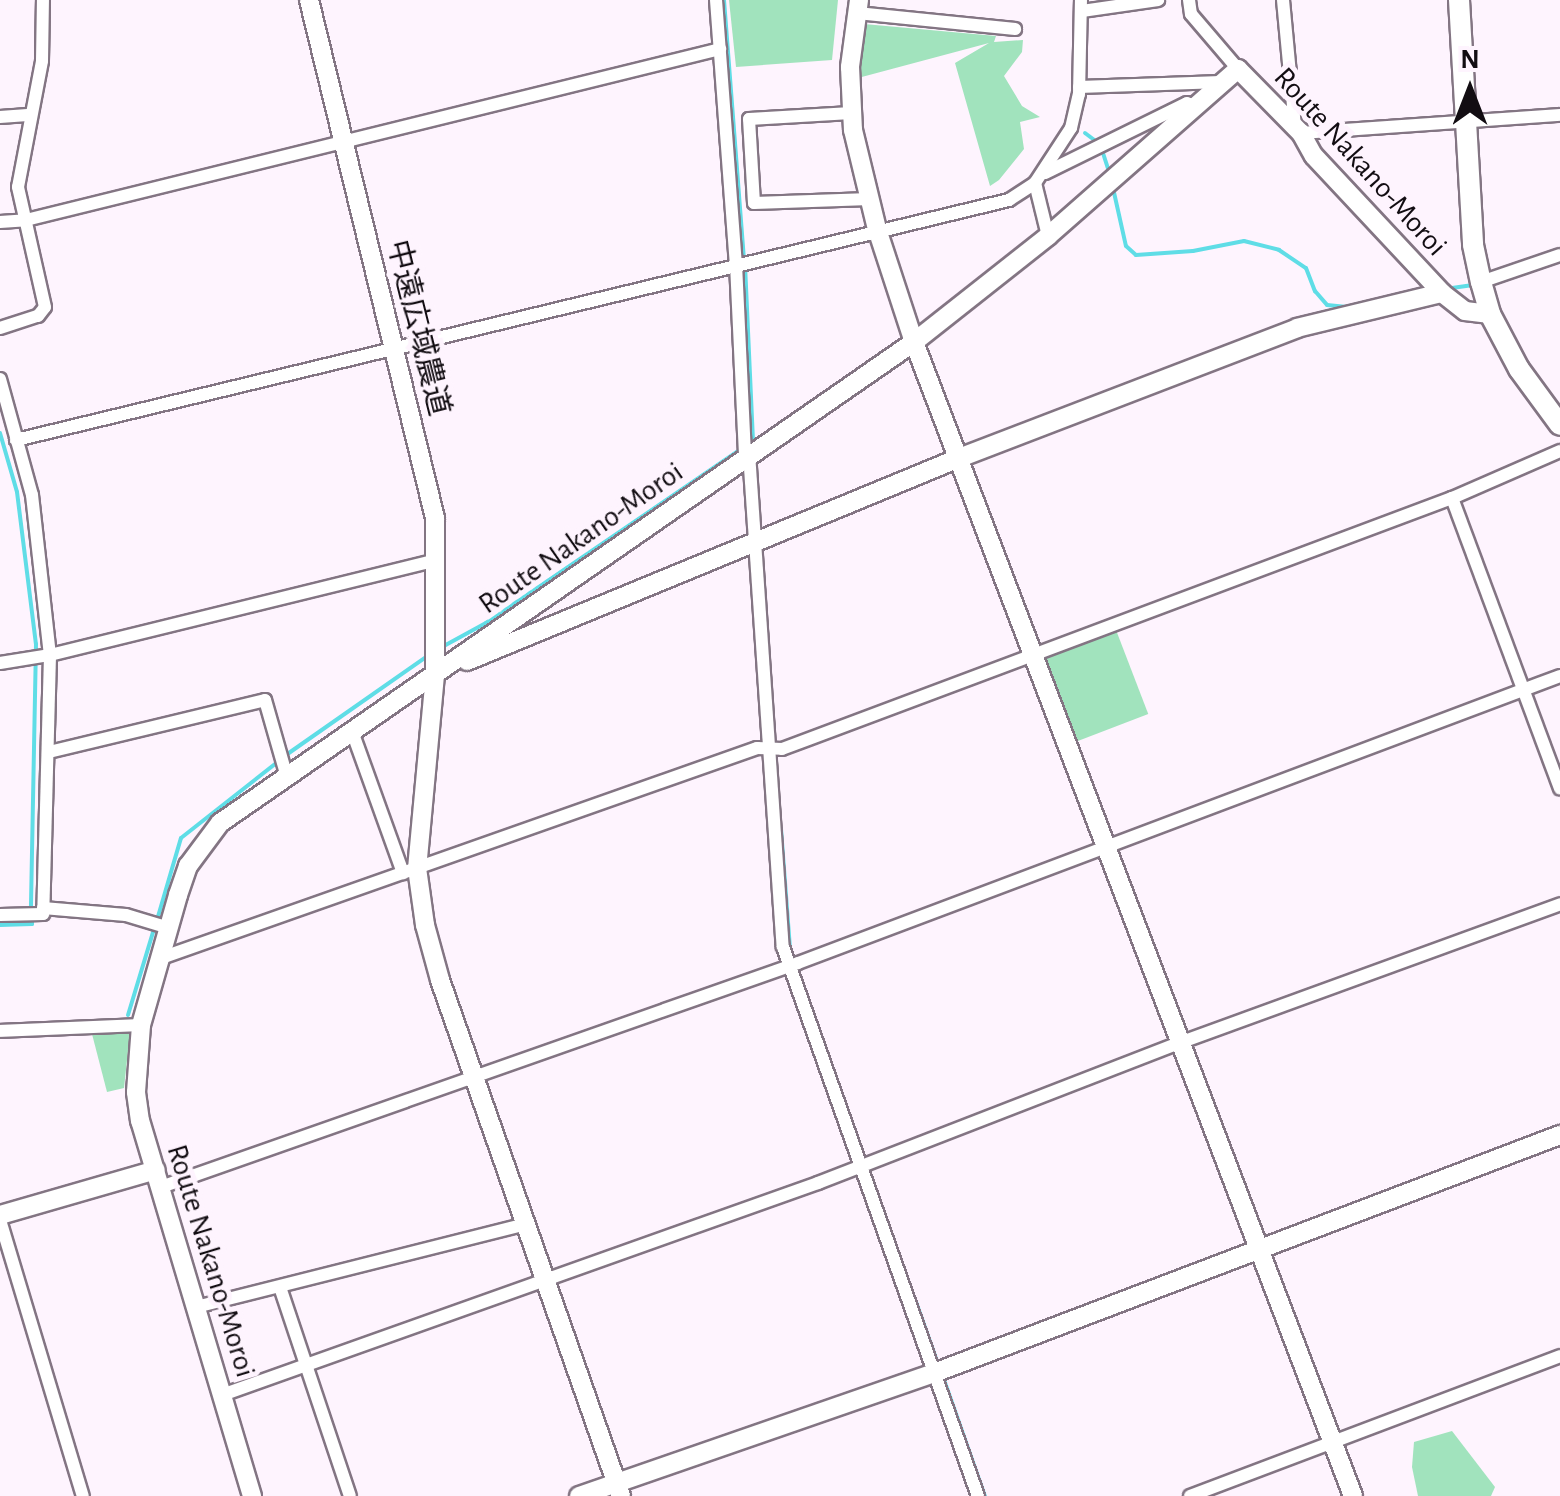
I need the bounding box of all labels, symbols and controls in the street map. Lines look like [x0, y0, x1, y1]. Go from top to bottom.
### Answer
north arrow [1420, 40, 1520, 140]
text: N [1460, 46, 1480, 74]
street label: Route Nakano-Moroi [1266, 60, 1454, 264]
street label: 中遠広域農道 [379, 236, 457, 420]
street label: Route Nakano-Moroi [472, 454, 690, 622]
street label: Route Nakano-Moroi [158, 1140, 264, 1382]

